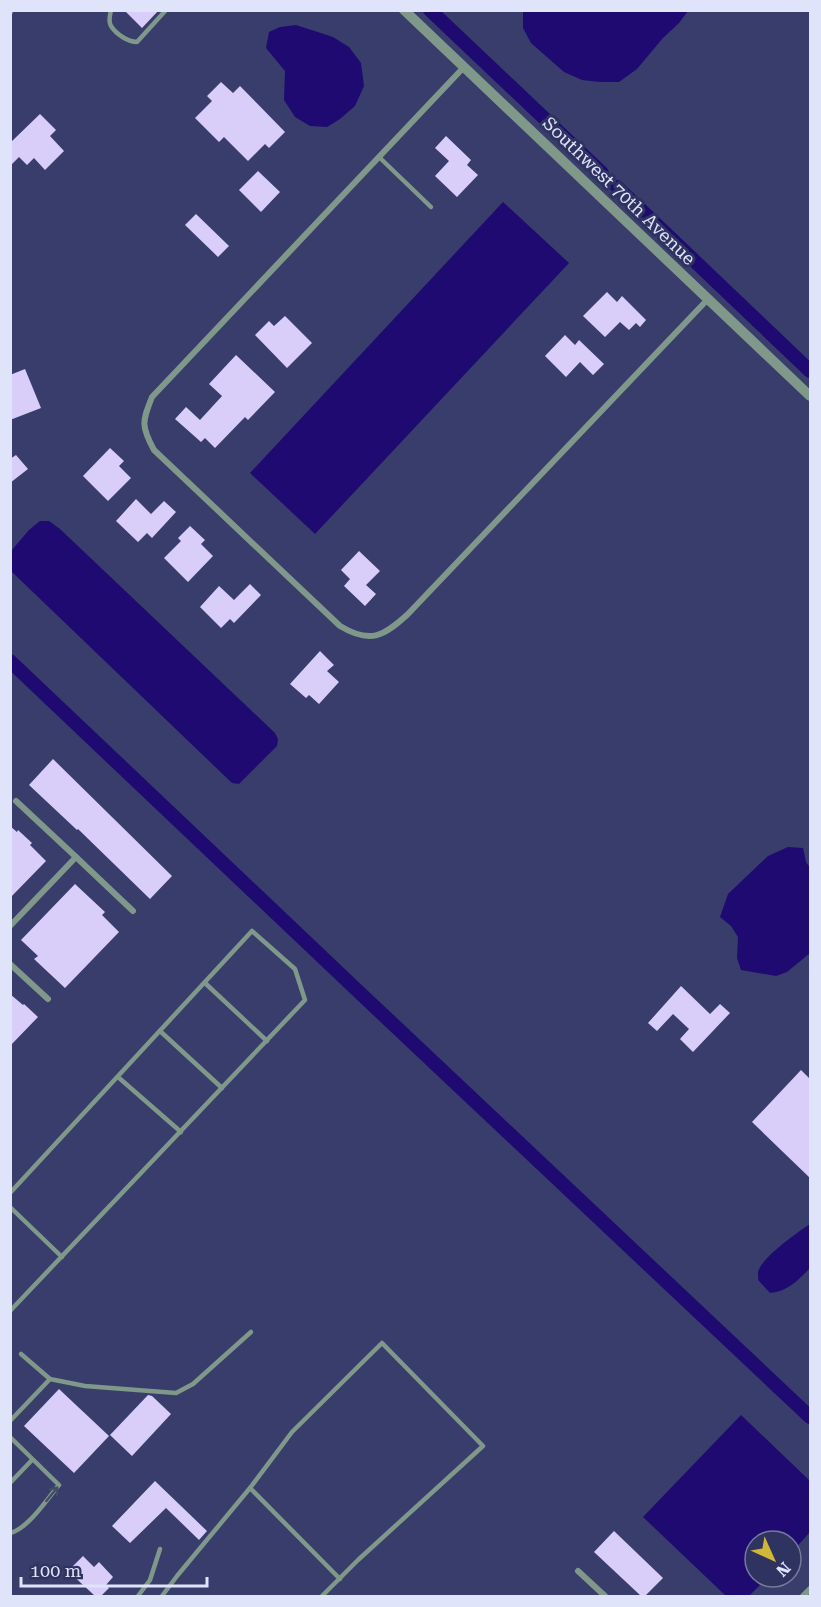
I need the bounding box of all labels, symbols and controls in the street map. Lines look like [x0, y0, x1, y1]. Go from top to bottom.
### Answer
street label: Southwest 70th Avenue [539, 112, 700, 269]
one-way arrow [45, 1487, 59, 1502]
north arrow [743, 1529, 803, 1589]
scale bar [21, 1550, 207, 1588]
text: N [772, 1558, 794, 1580]
text: 100 m [30, 1560, 81, 1581]

